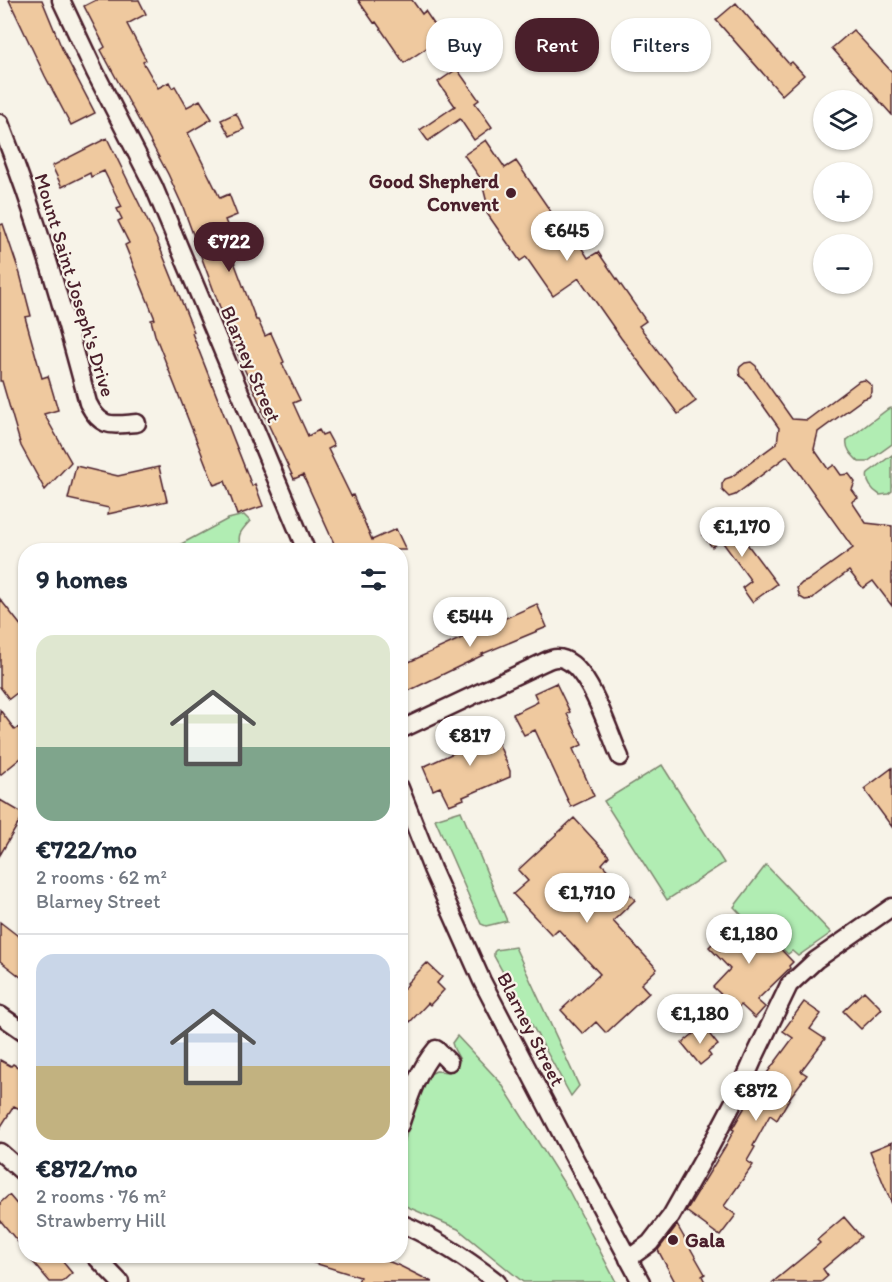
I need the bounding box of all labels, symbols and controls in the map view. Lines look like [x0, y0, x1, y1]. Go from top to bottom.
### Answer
chip: Buy [426, 18, 503, 72]
chip: Rent [515, 18, 599, 72]
chip: Filters [611, 18, 711, 72]
map controls [813, 90, 873, 294]
button: layers [813, 90, 873, 150]
button: + [813, 162, 873, 222]
place label: Good Shepherd Convent [369, 169, 499, 216]
street label: Mount Saint Joseph's Drive [30, 170, 120, 400]
marker: Good Shepherd Convent [504, 186, 518, 200]
pin: €645 [531, 211, 603, 262]
text: €645 [545, 218, 589, 242]
pin: €722 [193, 222, 265, 273]
text: €722 [208, 229, 250, 253]
button: − [813, 234, 873, 294]
street label: Blarney Street [216, 302, 286, 426]
pin: €1,170 [693, 507, 791, 558]
text: €1,170 [714, 514, 770, 538]
text: 9 homes [36, 563, 128, 595]
icon: filters [357, 563, 390, 596]
pin: €544 [434, 597, 506, 648]
text: €544 [447, 604, 493, 628]
icon: home [159, 674, 267, 782]
pin: €817 [434, 716, 506, 767]
text: €817 [449, 723, 491, 747]
text: €722/mo [36, 833, 137, 865]
text: 2 rooms · 62 m² [36, 865, 167, 889]
pin: €1,710 [538, 873, 636, 924]
text: €1,710 [559, 880, 615, 904]
text: Blarney Street [36, 889, 161, 913]
pin: €1,180 [700, 914, 798, 965]
text: €1,180 [720, 921, 778, 945]
street label: Blarney Street [492, 968, 570, 1090]
icon: home [159, 993, 267, 1101]
pin: €1,180 [651, 994, 749, 1045]
text: €1,180 [671, 1001, 729, 1025]
pin: €872 [720, 1071, 792, 1122]
text: €872 [735, 1078, 777, 1102]
text: €872/mo [36, 1152, 138, 1184]
text: 2 rooms · 76 m² [36, 1184, 166, 1208]
text: Strawberry Hill [36, 1208, 166, 1232]
place label: Gala [685, 1228, 725, 1252]
marker: Gala [666, 1233, 680, 1247]

